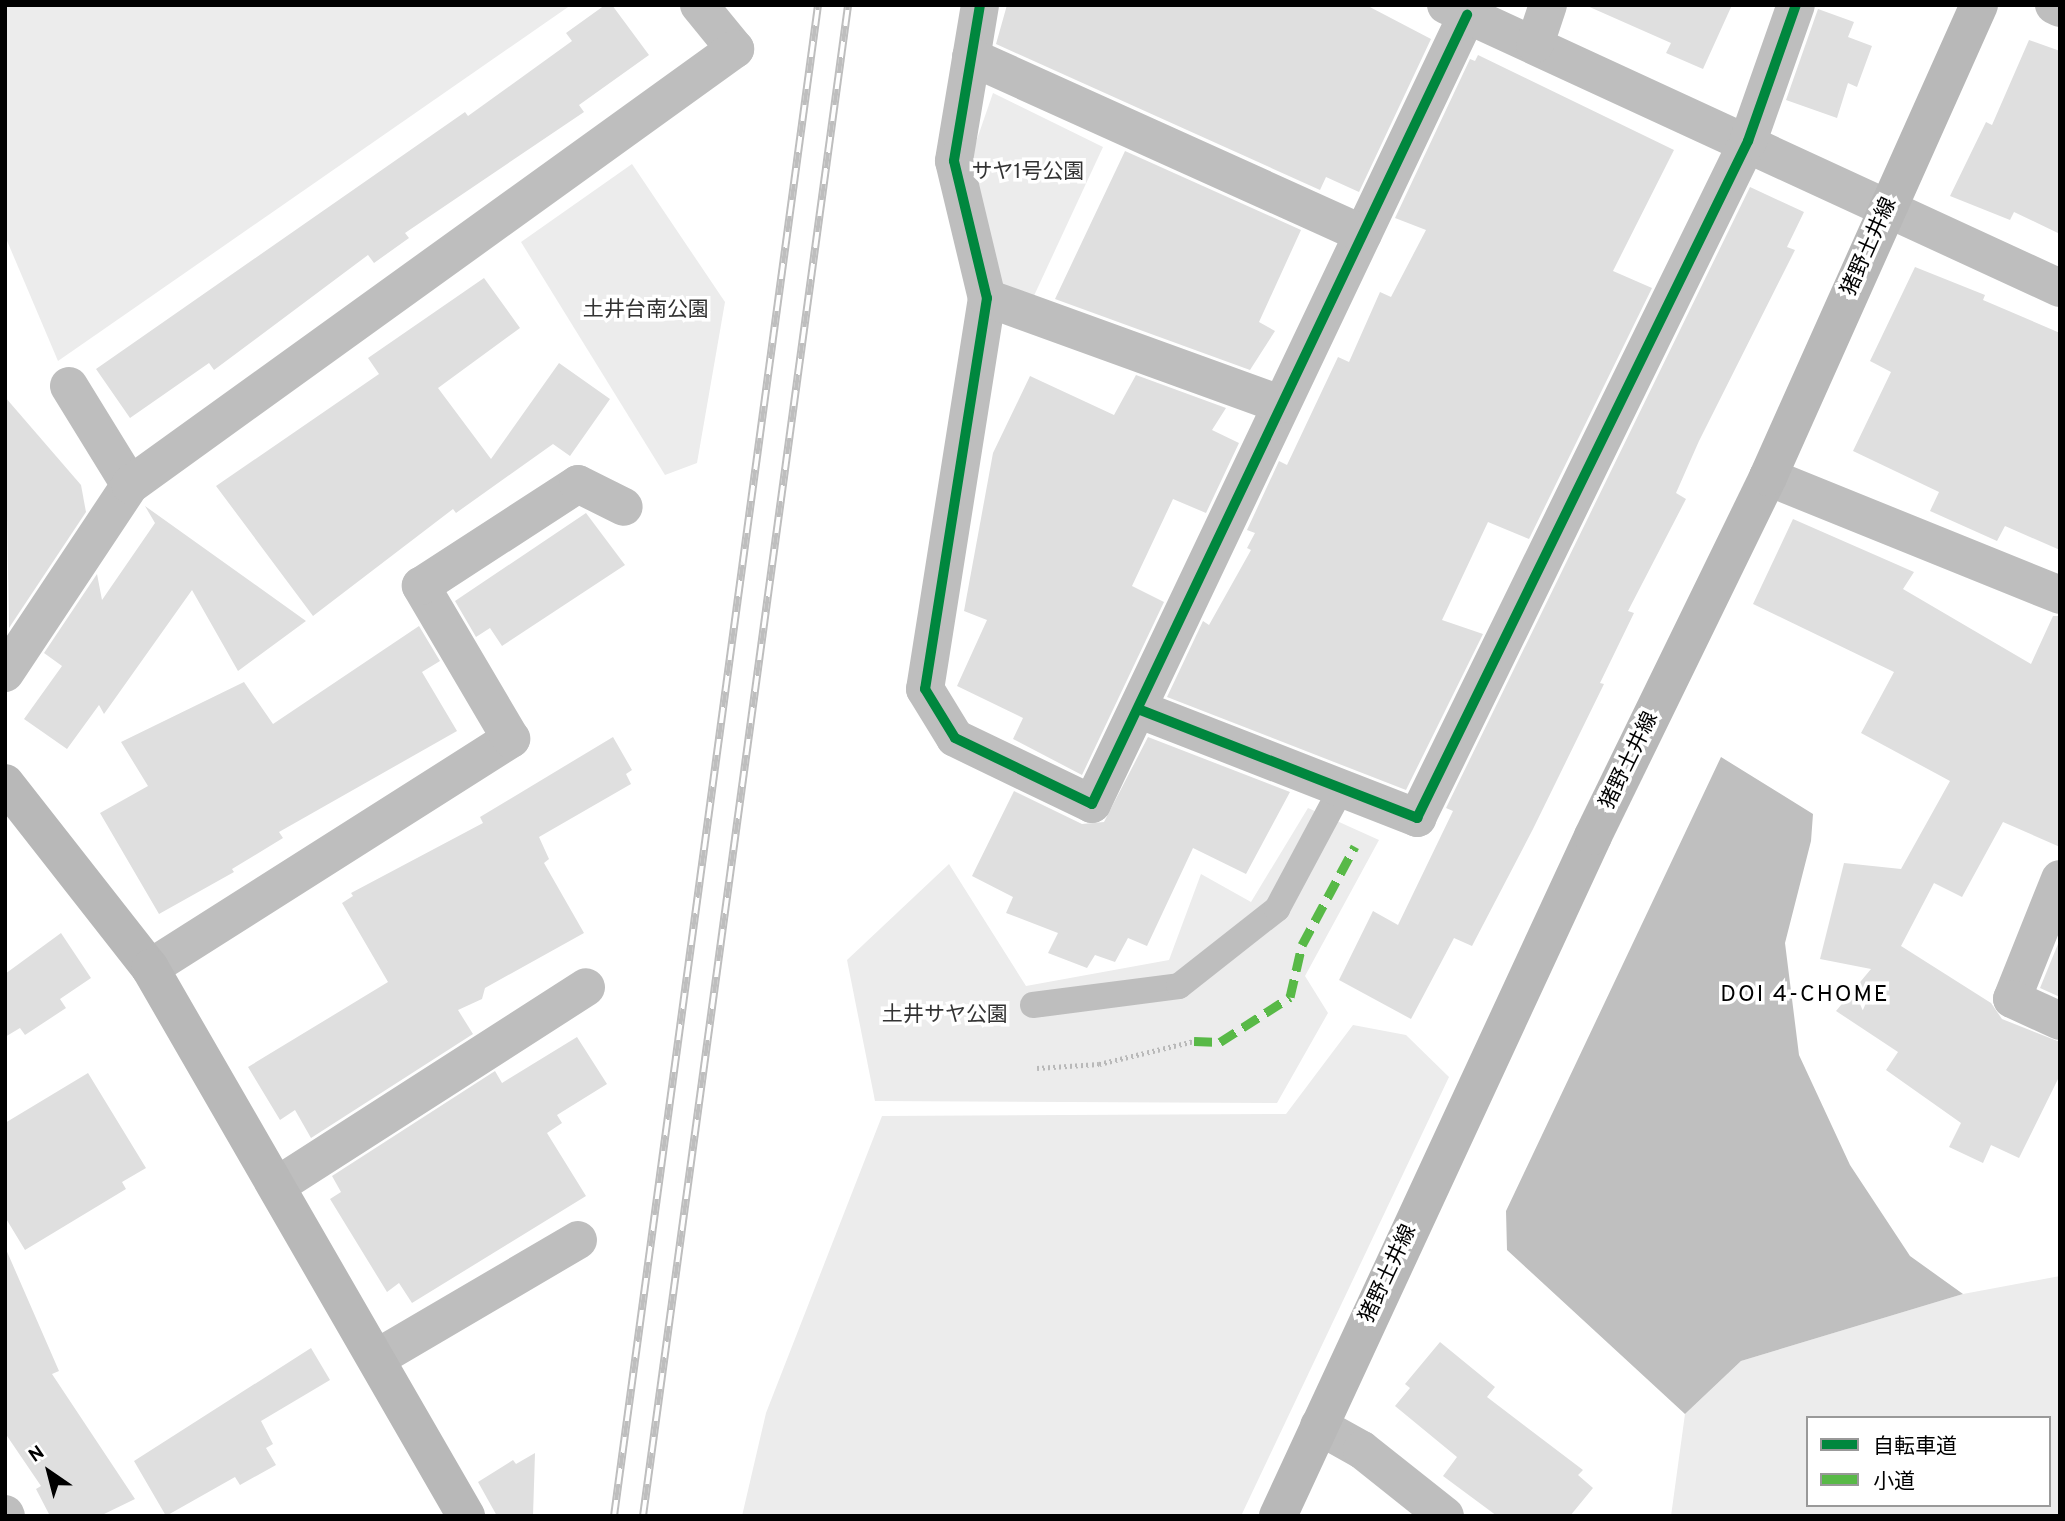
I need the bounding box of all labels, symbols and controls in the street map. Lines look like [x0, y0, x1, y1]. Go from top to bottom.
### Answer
park label: サヤ1号公園 [972, 160, 1084, 186]
street label: 猪野土井線 [1837, 194, 1903, 300]
park label: 土井台南公園 [583, 298, 709, 324]
street label: 猪野土井線 [1596, 708, 1664, 814]
district label: DOI 4-CHOME [1722, 982, 1888, 1010]
park label: 土井サヤ公園 [882, 1003, 1008, 1029]
street label: 猪野土井線 [1355, 1221, 1423, 1327]
legend [1806, 1416, 2051, 1507]
text: 自転車道 [1873, 1434, 1957, 1461]
north arrow [14, 1437, 84, 1507]
text: N [24, 1441, 49, 1469]
text: 小道 [1873, 1469, 1915, 1496]

